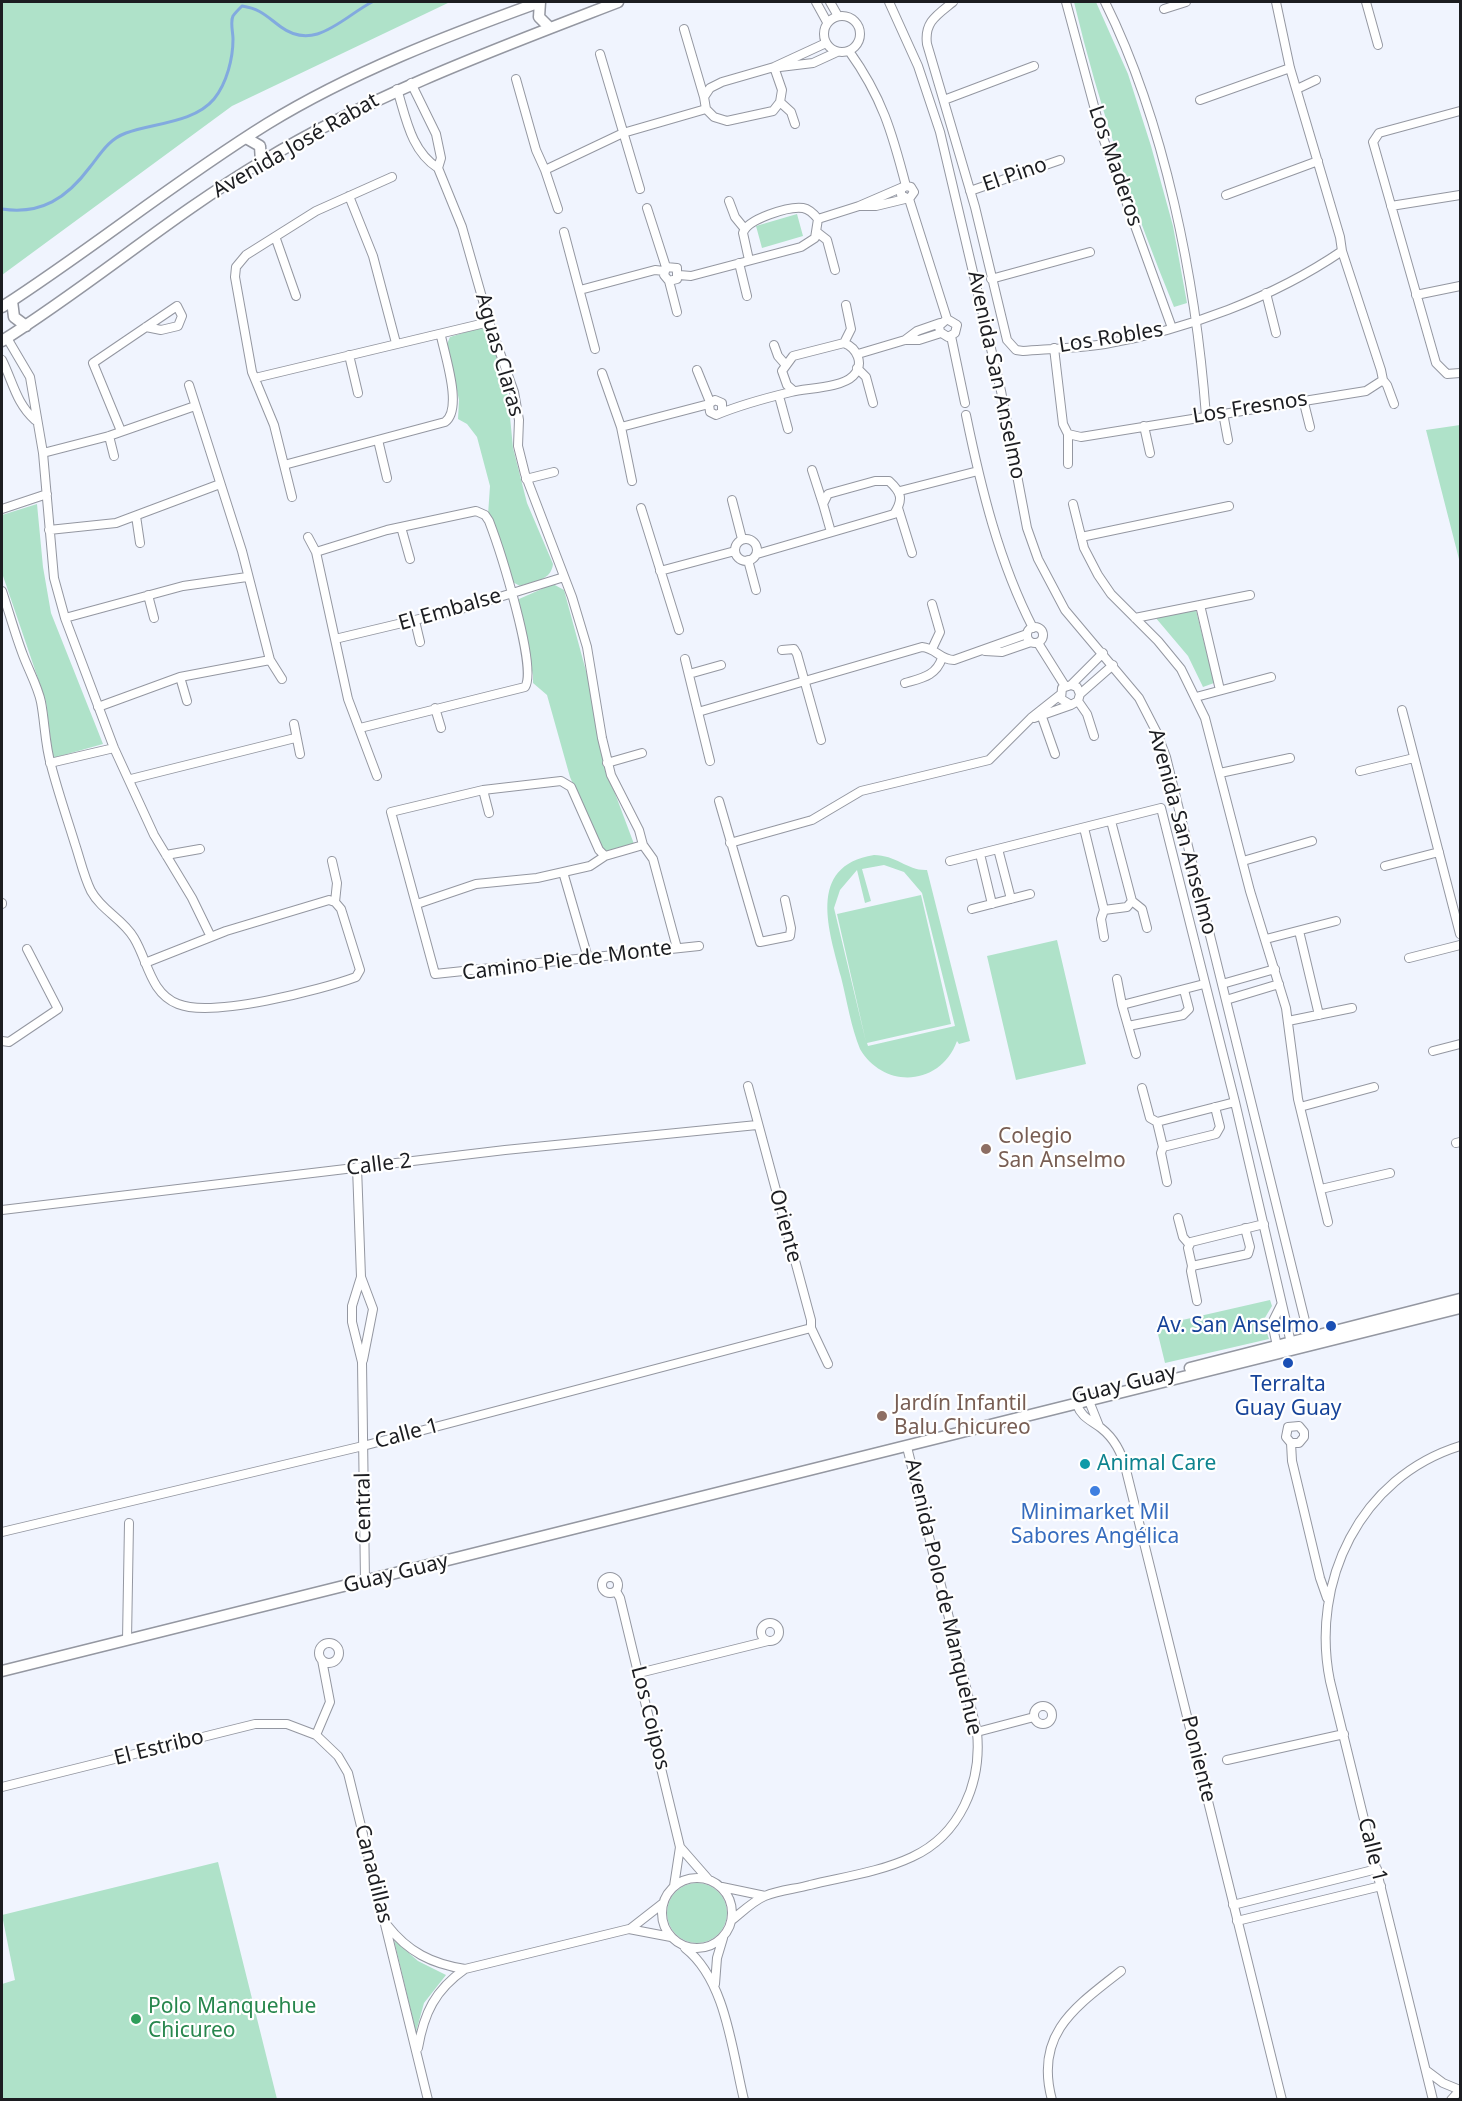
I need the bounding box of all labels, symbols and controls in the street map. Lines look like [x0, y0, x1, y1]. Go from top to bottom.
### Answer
street label: Avenida José Rabat [209, 88, 383, 204]
street label: Los Maderos [1083, 102, 1147, 230]
street label: El Pino [980, 152, 1050, 198]
street label: Avenida San Anselmo [962, 269, 1030, 481]
street label: Aguas Claras [469, 290, 529, 420]
street label: Los Robles [1057, 317, 1165, 359]
street label: Los Fresnos [1191, 386, 1309, 430]
street label: El Embalse [396, 583, 504, 637]
street label: Avenida San Anselmo [1142, 726, 1222, 938]
street label: Camino Pie de Monte [461, 936, 673, 986]
place label: Colegio San Anselmo [998, 1124, 1126, 1174]
marker: Colegio San Anselmo [979, 1142, 993, 1156]
street label: Calle 2 [345, 1149, 413, 1181]
street label: Oriente [763, 1187, 807, 1265]
place label: Av. San Anselmo [1157, 1313, 1319, 1339]
marker: Av. San Anselmo [1324, 1319, 1338, 1333]
marker: Terralta Guay Guay [1281, 1356, 1295, 1370]
street label: Guay Guay [1069, 1360, 1179, 1410]
place label: Terralta Guay Guay [1235, 1372, 1341, 1422]
place label: Jardín Infantil Balu Chicureo [894, 1391, 1031, 1441]
marker: Jardín Infantil Balu Chicureo [875, 1409, 889, 1423]
street label: Calle 1 [372, 1413, 442, 1455]
place label: Animal Care [1097, 1451, 1216, 1477]
street label: Avenida Polo de Manquehue [899, 1456, 987, 1738]
marker: Animal Care [1078, 1457, 1092, 1471]
street label: Central [351, 1472, 377, 1544]
marker: Minimarket Mil Sabores Angélica [1088, 1484, 1102, 1498]
place label: Minimarket Mil Sabores Angélica [1011, 1500, 1179, 1550]
street label: Guay Guay [341, 1549, 451, 1599]
street label: Los Coipos [625, 1663, 675, 1773]
street label: Poniente [1175, 1713, 1221, 1805]
street label: El Estribo [112, 1725, 206, 1771]
street label: Calle 1 [1352, 1815, 1392, 1885]
street label: Canadillas [349, 1822, 397, 1926]
place label: Polo Manquehue Chicureo [148, 1994, 316, 2044]
marker: Polo Manquehue Chicureo [129, 2012, 143, 2026]

